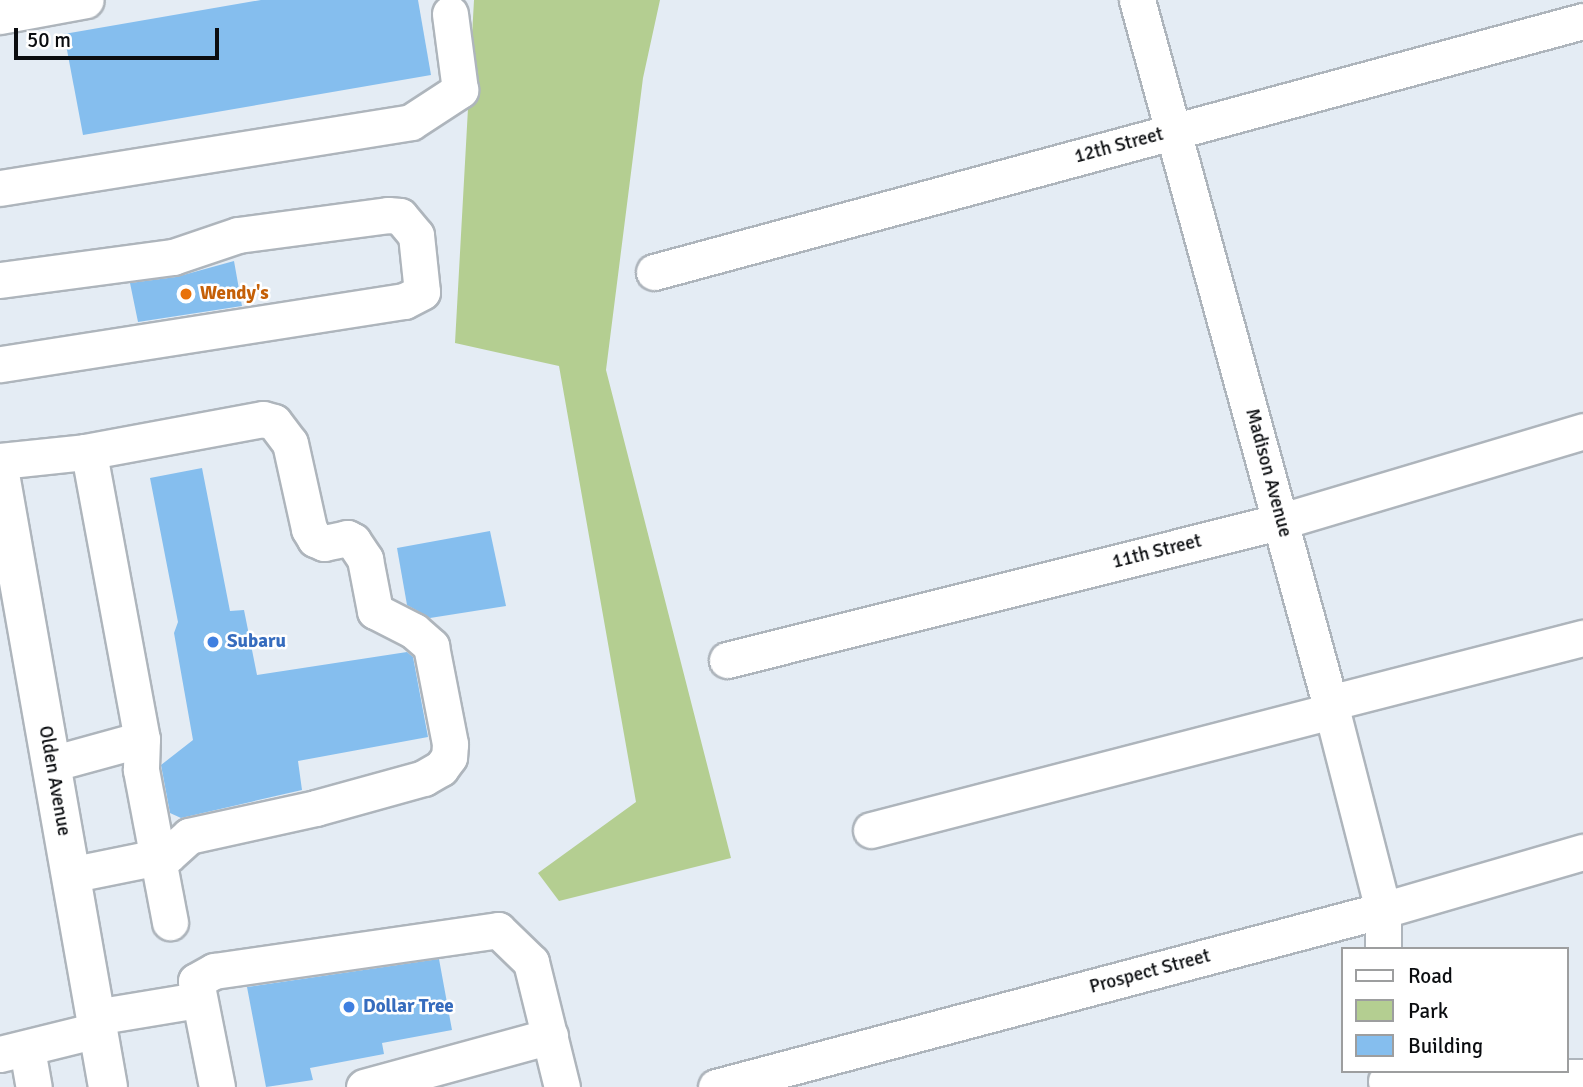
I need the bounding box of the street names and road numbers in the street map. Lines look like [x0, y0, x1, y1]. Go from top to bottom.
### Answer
street label: 12th Street [1072, 123, 1166, 169]
street label: Madison Avenue [1240, 406, 1296, 540]
street label: 11th Street [1110, 530, 1204, 574]
street label: Olden Avenue [33, 724, 75, 838]
street label: Prospect Street [1087, 945, 1213, 999]

